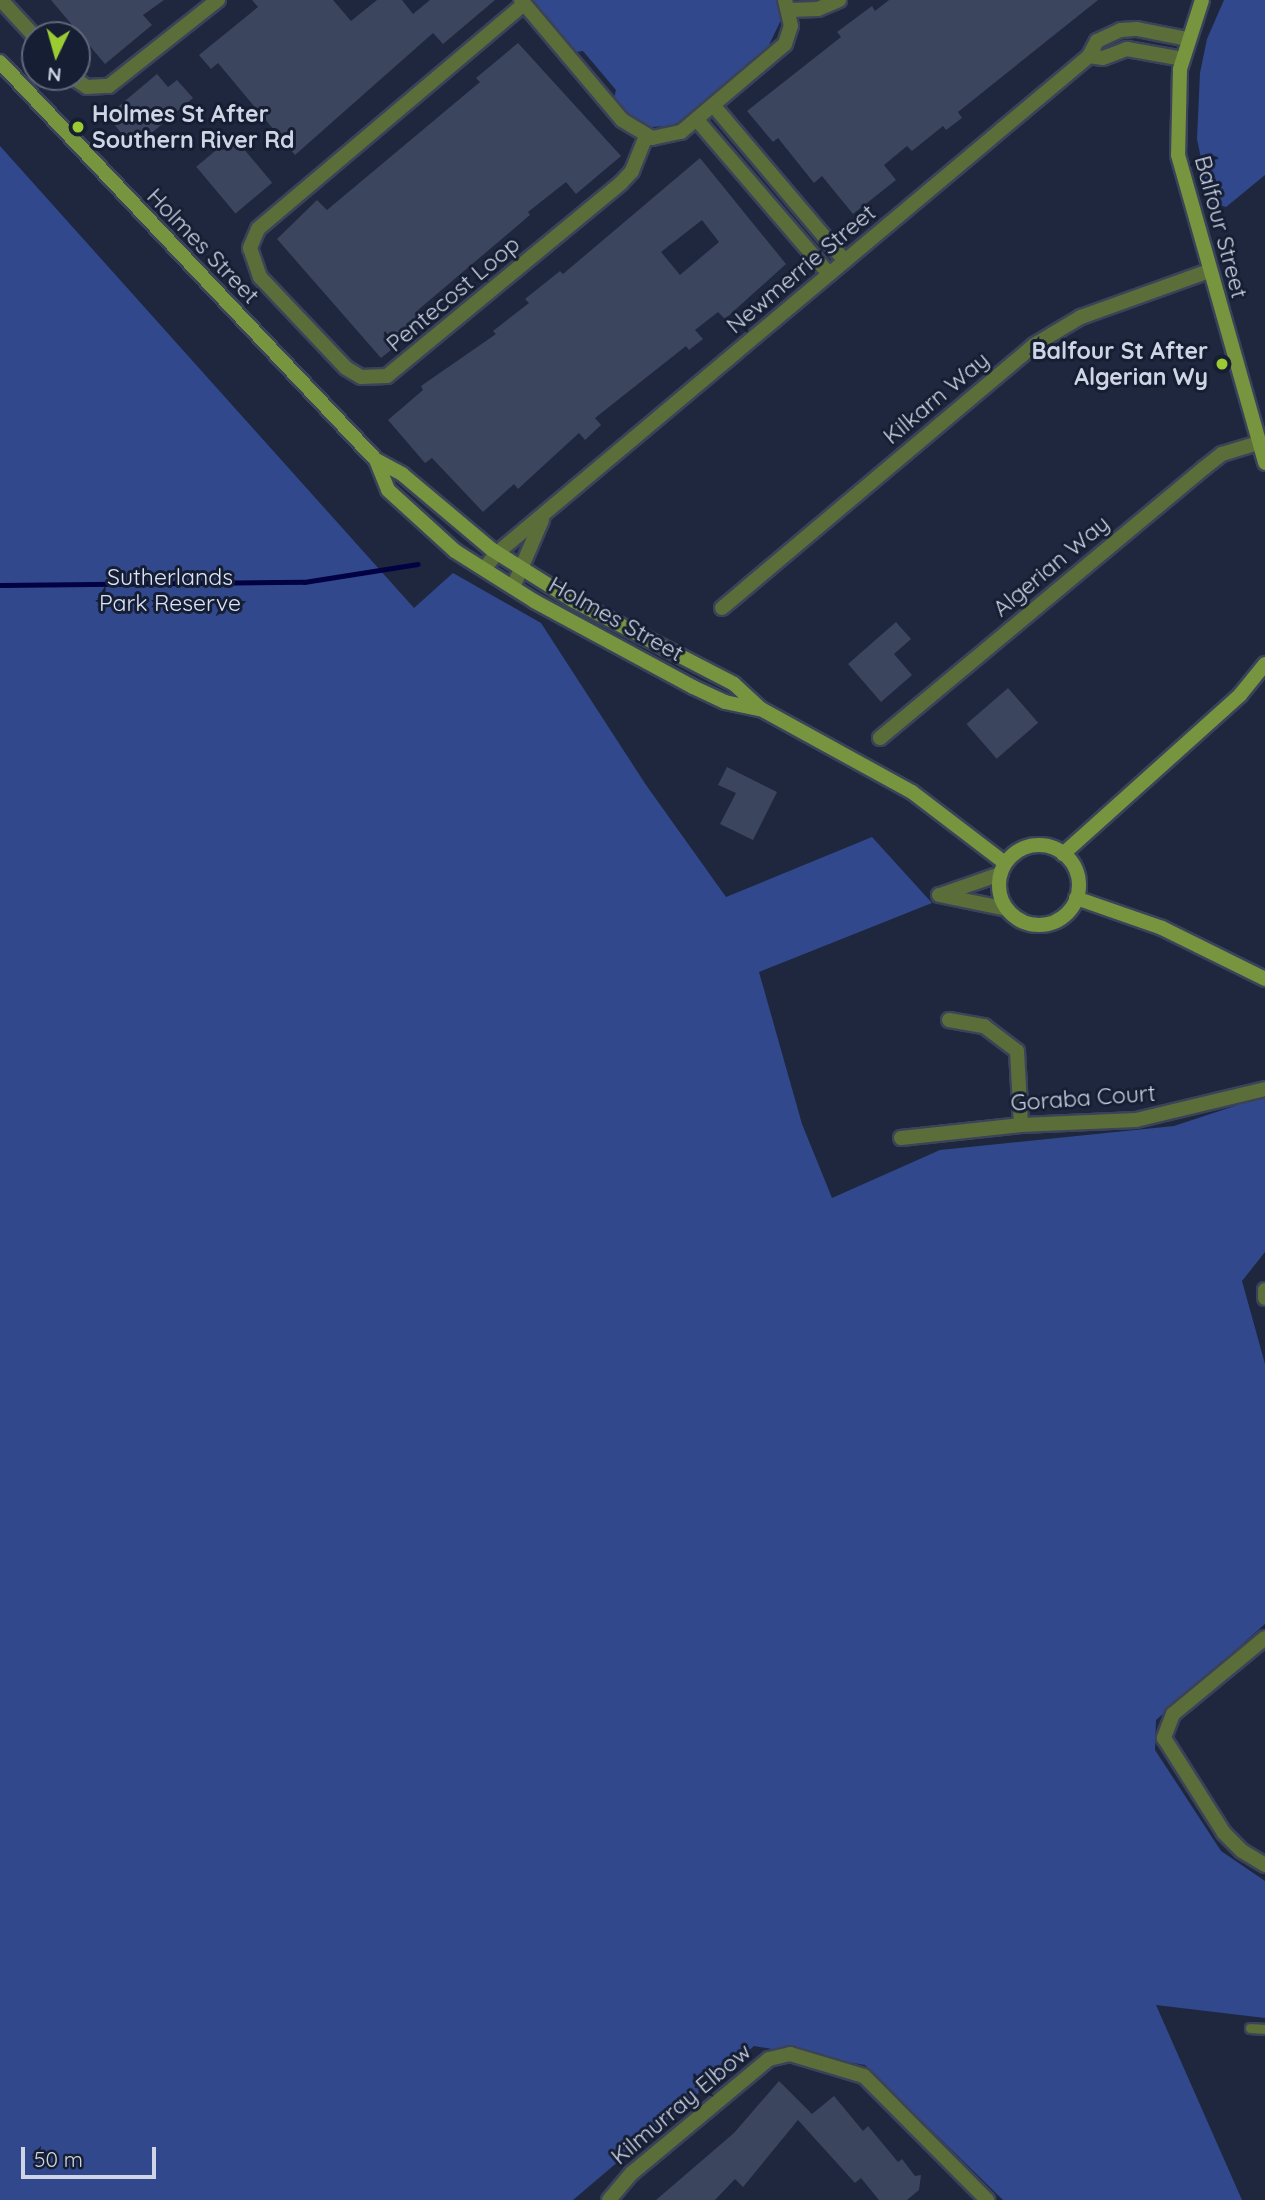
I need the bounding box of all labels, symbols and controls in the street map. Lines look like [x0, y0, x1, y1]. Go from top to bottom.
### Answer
north arrow [21, 21, 91, 91]
text: N [46, 62, 62, 87]
place label: Holmes St After Southern River Rd [92, 100, 294, 154]
marker: Holmes St After Southern River Rd [70, 119, 86, 135]
street label: Balfour Street [1189, 153, 1253, 301]
street label: Holmes Street [141, 183, 265, 309]
street label: Newmerrie Street [721, 199, 881, 339]
street label: Pentecost Loop [381, 230, 525, 358]
place label: Balfour St After Algerian Wy [1031, 337, 1208, 391]
street label: Kilkarn Way [878, 346, 994, 450]
marker: Balfour St After Algerian Wy [1214, 356, 1230, 372]
street label: Algerian Way [987, 509, 1115, 623]
park label: Sutherlands Park Reserve [99, 563, 241, 617]
street label: Holmes Street [544, 571, 688, 667]
street label: Goraba Court [1010, 1079, 1156, 1117]
street label: Kilmurray Elbow [605, 2038, 757, 2170]
scale bar [24, 2134, 159, 2178]
text: 50 m [34, 2146, 83, 2172]

